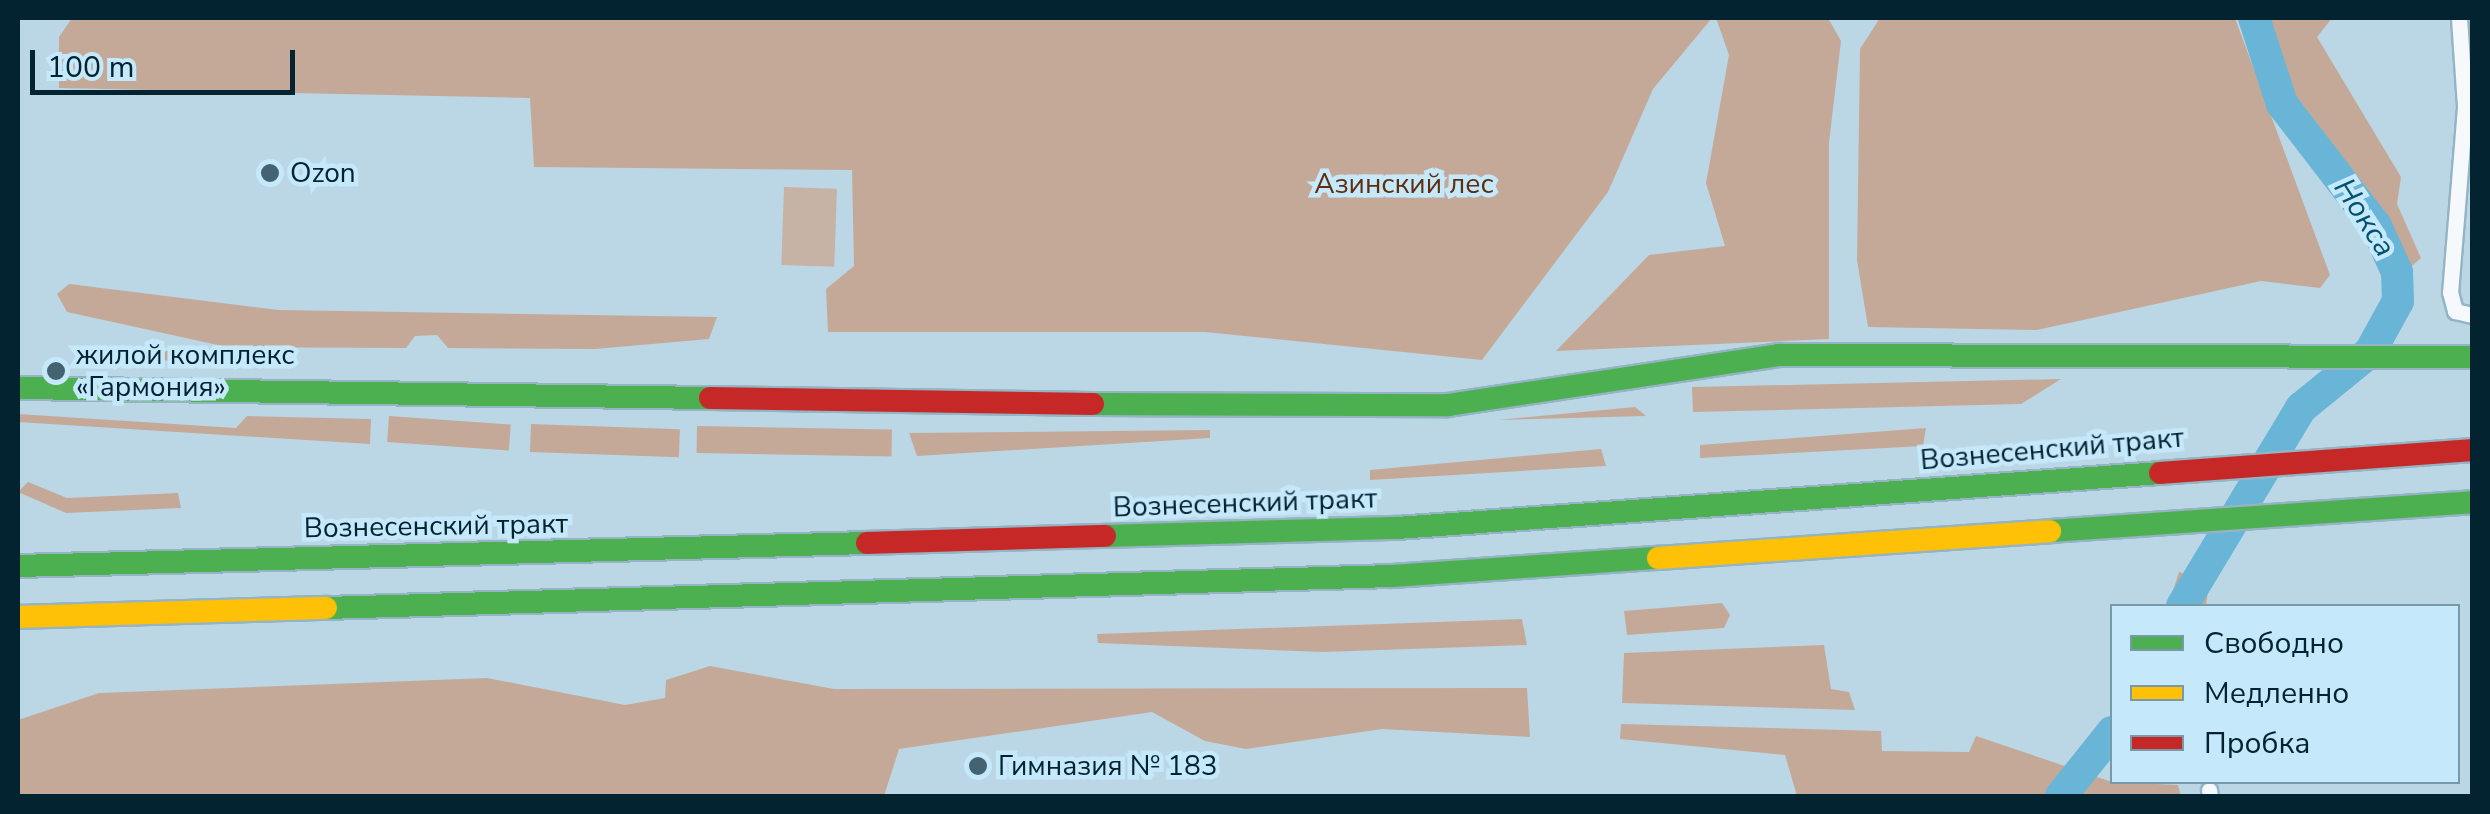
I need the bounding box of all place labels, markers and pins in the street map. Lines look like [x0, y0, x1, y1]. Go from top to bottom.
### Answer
place label: Ozon [290, 156, 356, 190]
marker: Ozon [259, 162, 281, 184]
place label: жилой комплекс «Гармония» [76, 338, 294, 404]
marker: жилой комплекс «Гармония» [45, 360, 67, 382]
place label: Гимназия № 183 [998, 749, 1218, 783]
marker: Гимназия № 183 [967, 755, 989, 777]

